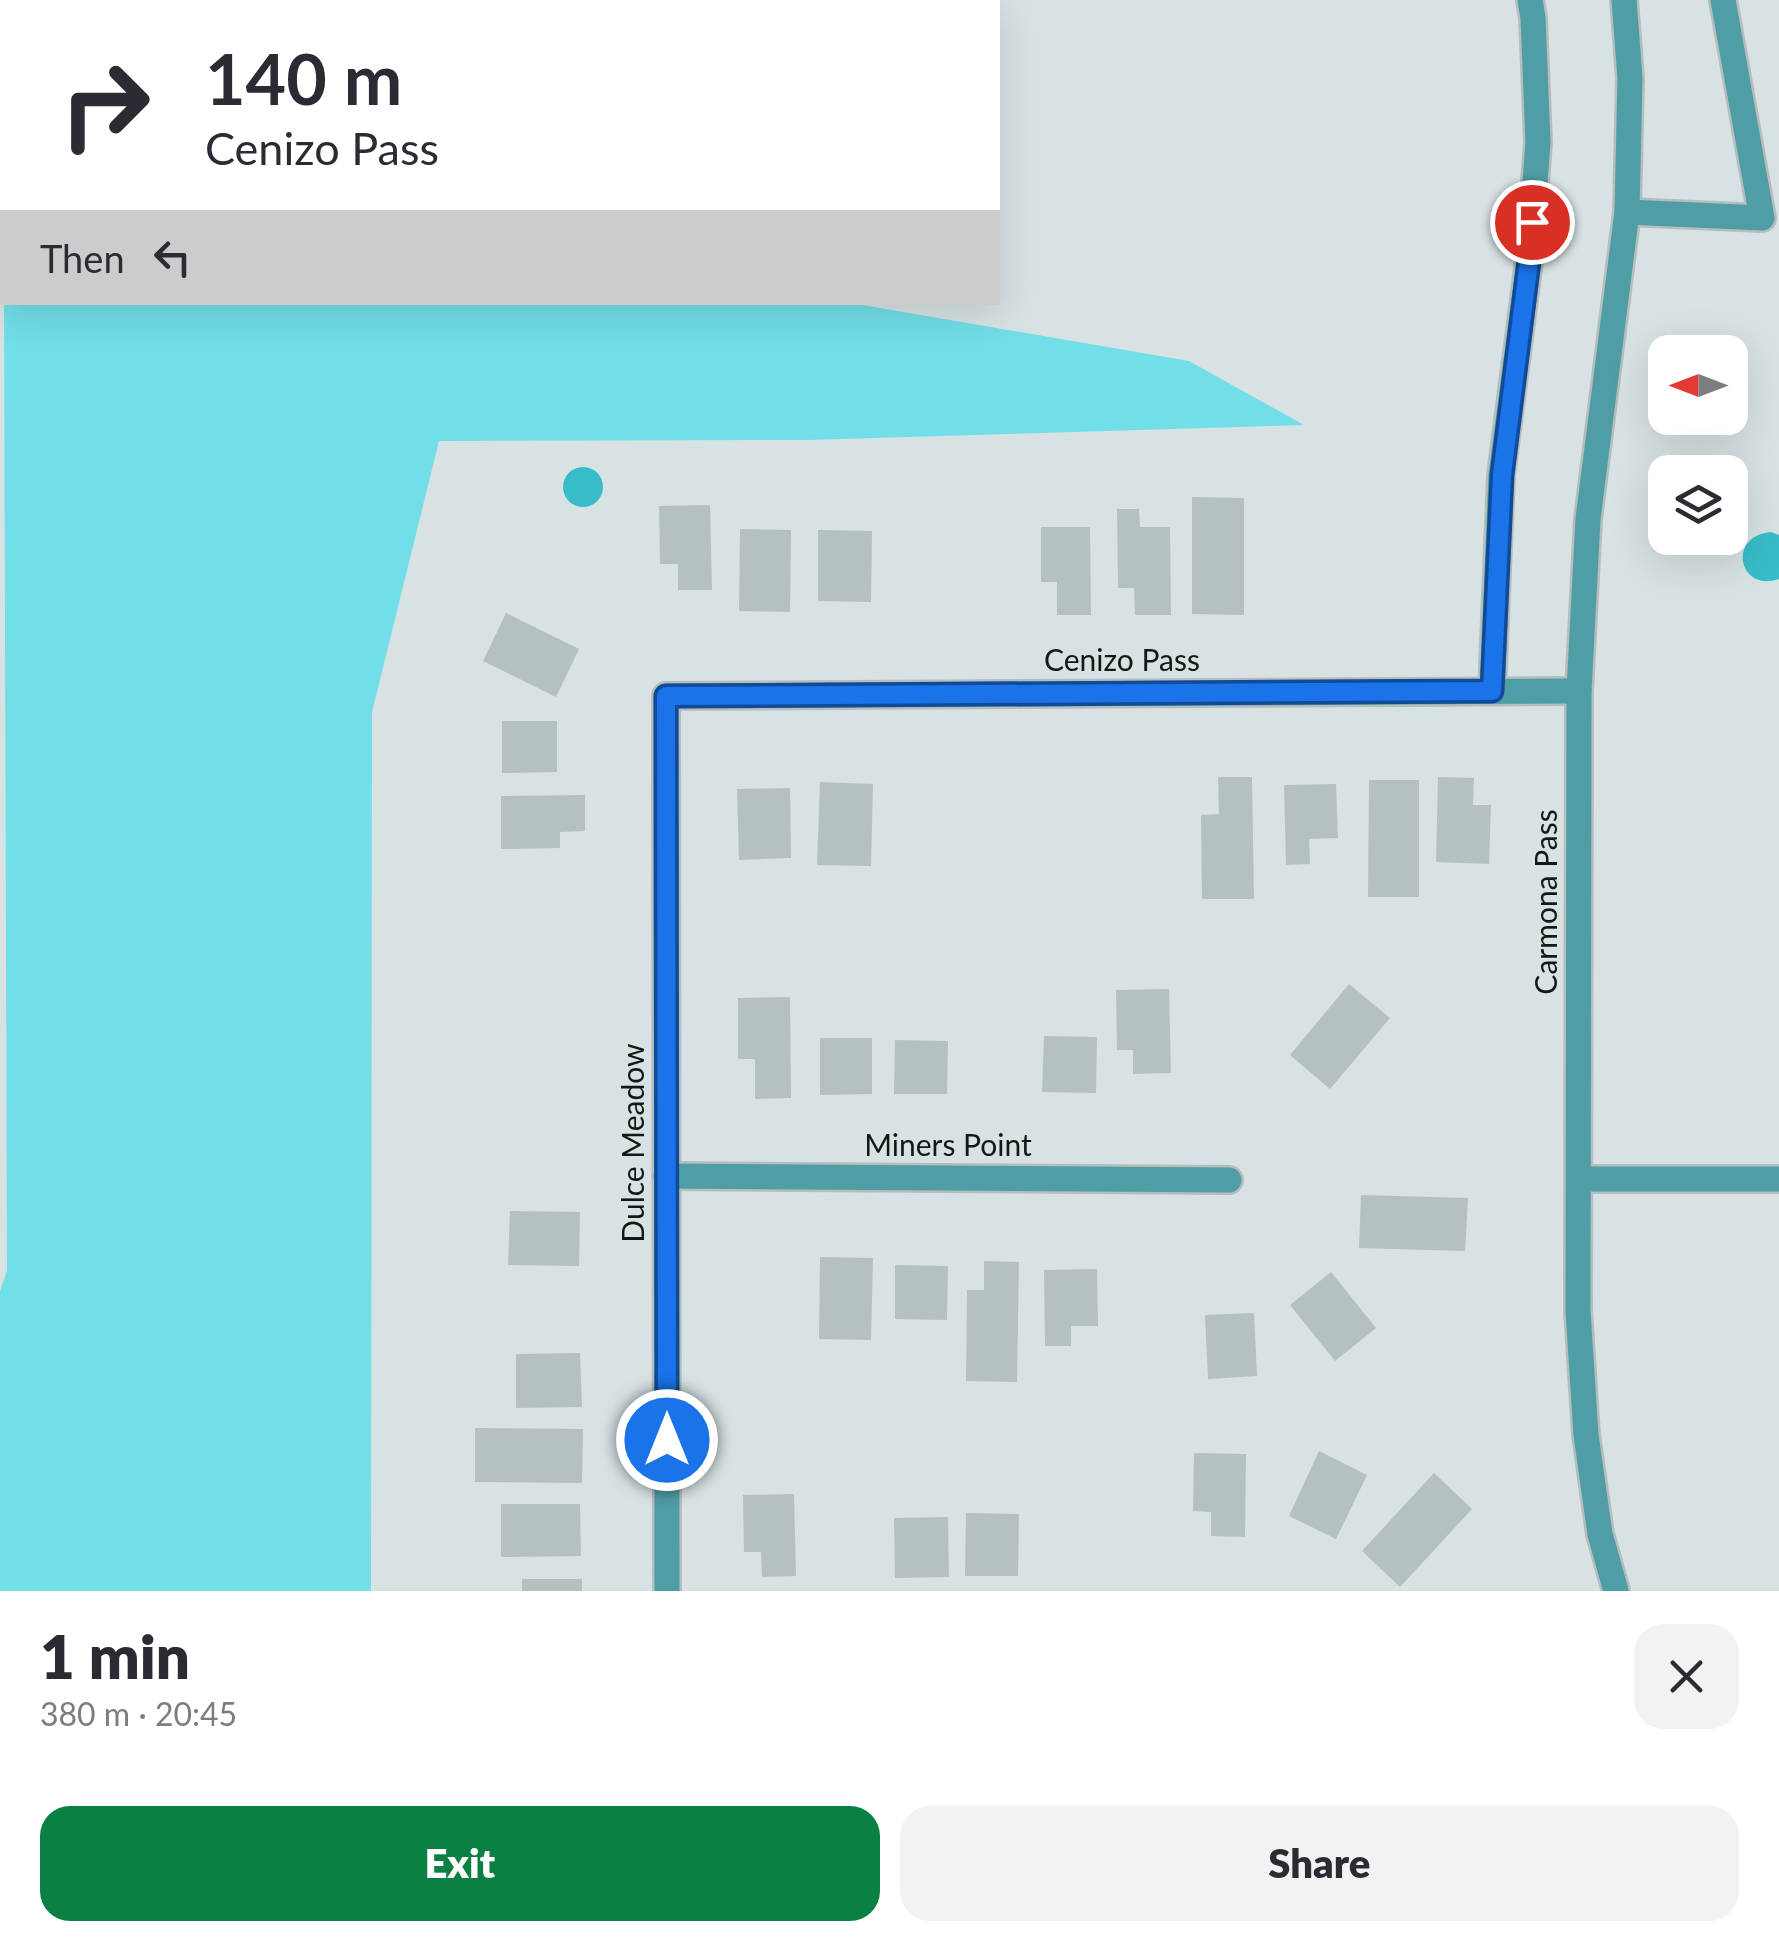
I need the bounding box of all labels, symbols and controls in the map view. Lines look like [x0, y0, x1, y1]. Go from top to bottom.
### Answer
text: 140 m [205, 36, 402, 120]
icon: right [40, 40, 170, 170]
text: Cenizo Pass [205, 121, 439, 175]
pin [1490, 180, 1575, 265]
icon: arrive [1505, 195, 1560, 250]
icon: left [145, 230, 200, 285]
text: Then [40, 235, 125, 281]
north arrow [1648, 335, 1748, 435]
map controls [1648, 335, 1748, 555]
button: layers [1648, 455, 1748, 555]
street label: Cenizo Pass [1044, 641, 1200, 677]
street label: Carmona Pass [1527, 809, 1563, 995]
street label: Dulce Meadow [614, 1043, 650, 1243]
street label: Miners Point [864, 1126, 1032, 1162]
position arrow [615, 1388, 719, 1492]
text: 1 min [40, 1620, 190, 1692]
button: close [1634, 1624, 1739, 1729]
text: 380 m · 20:45 [40, 1694, 237, 1733]
button: Exit [40, 1806, 880, 1921]
button: Share [900, 1806, 1739, 1921]

